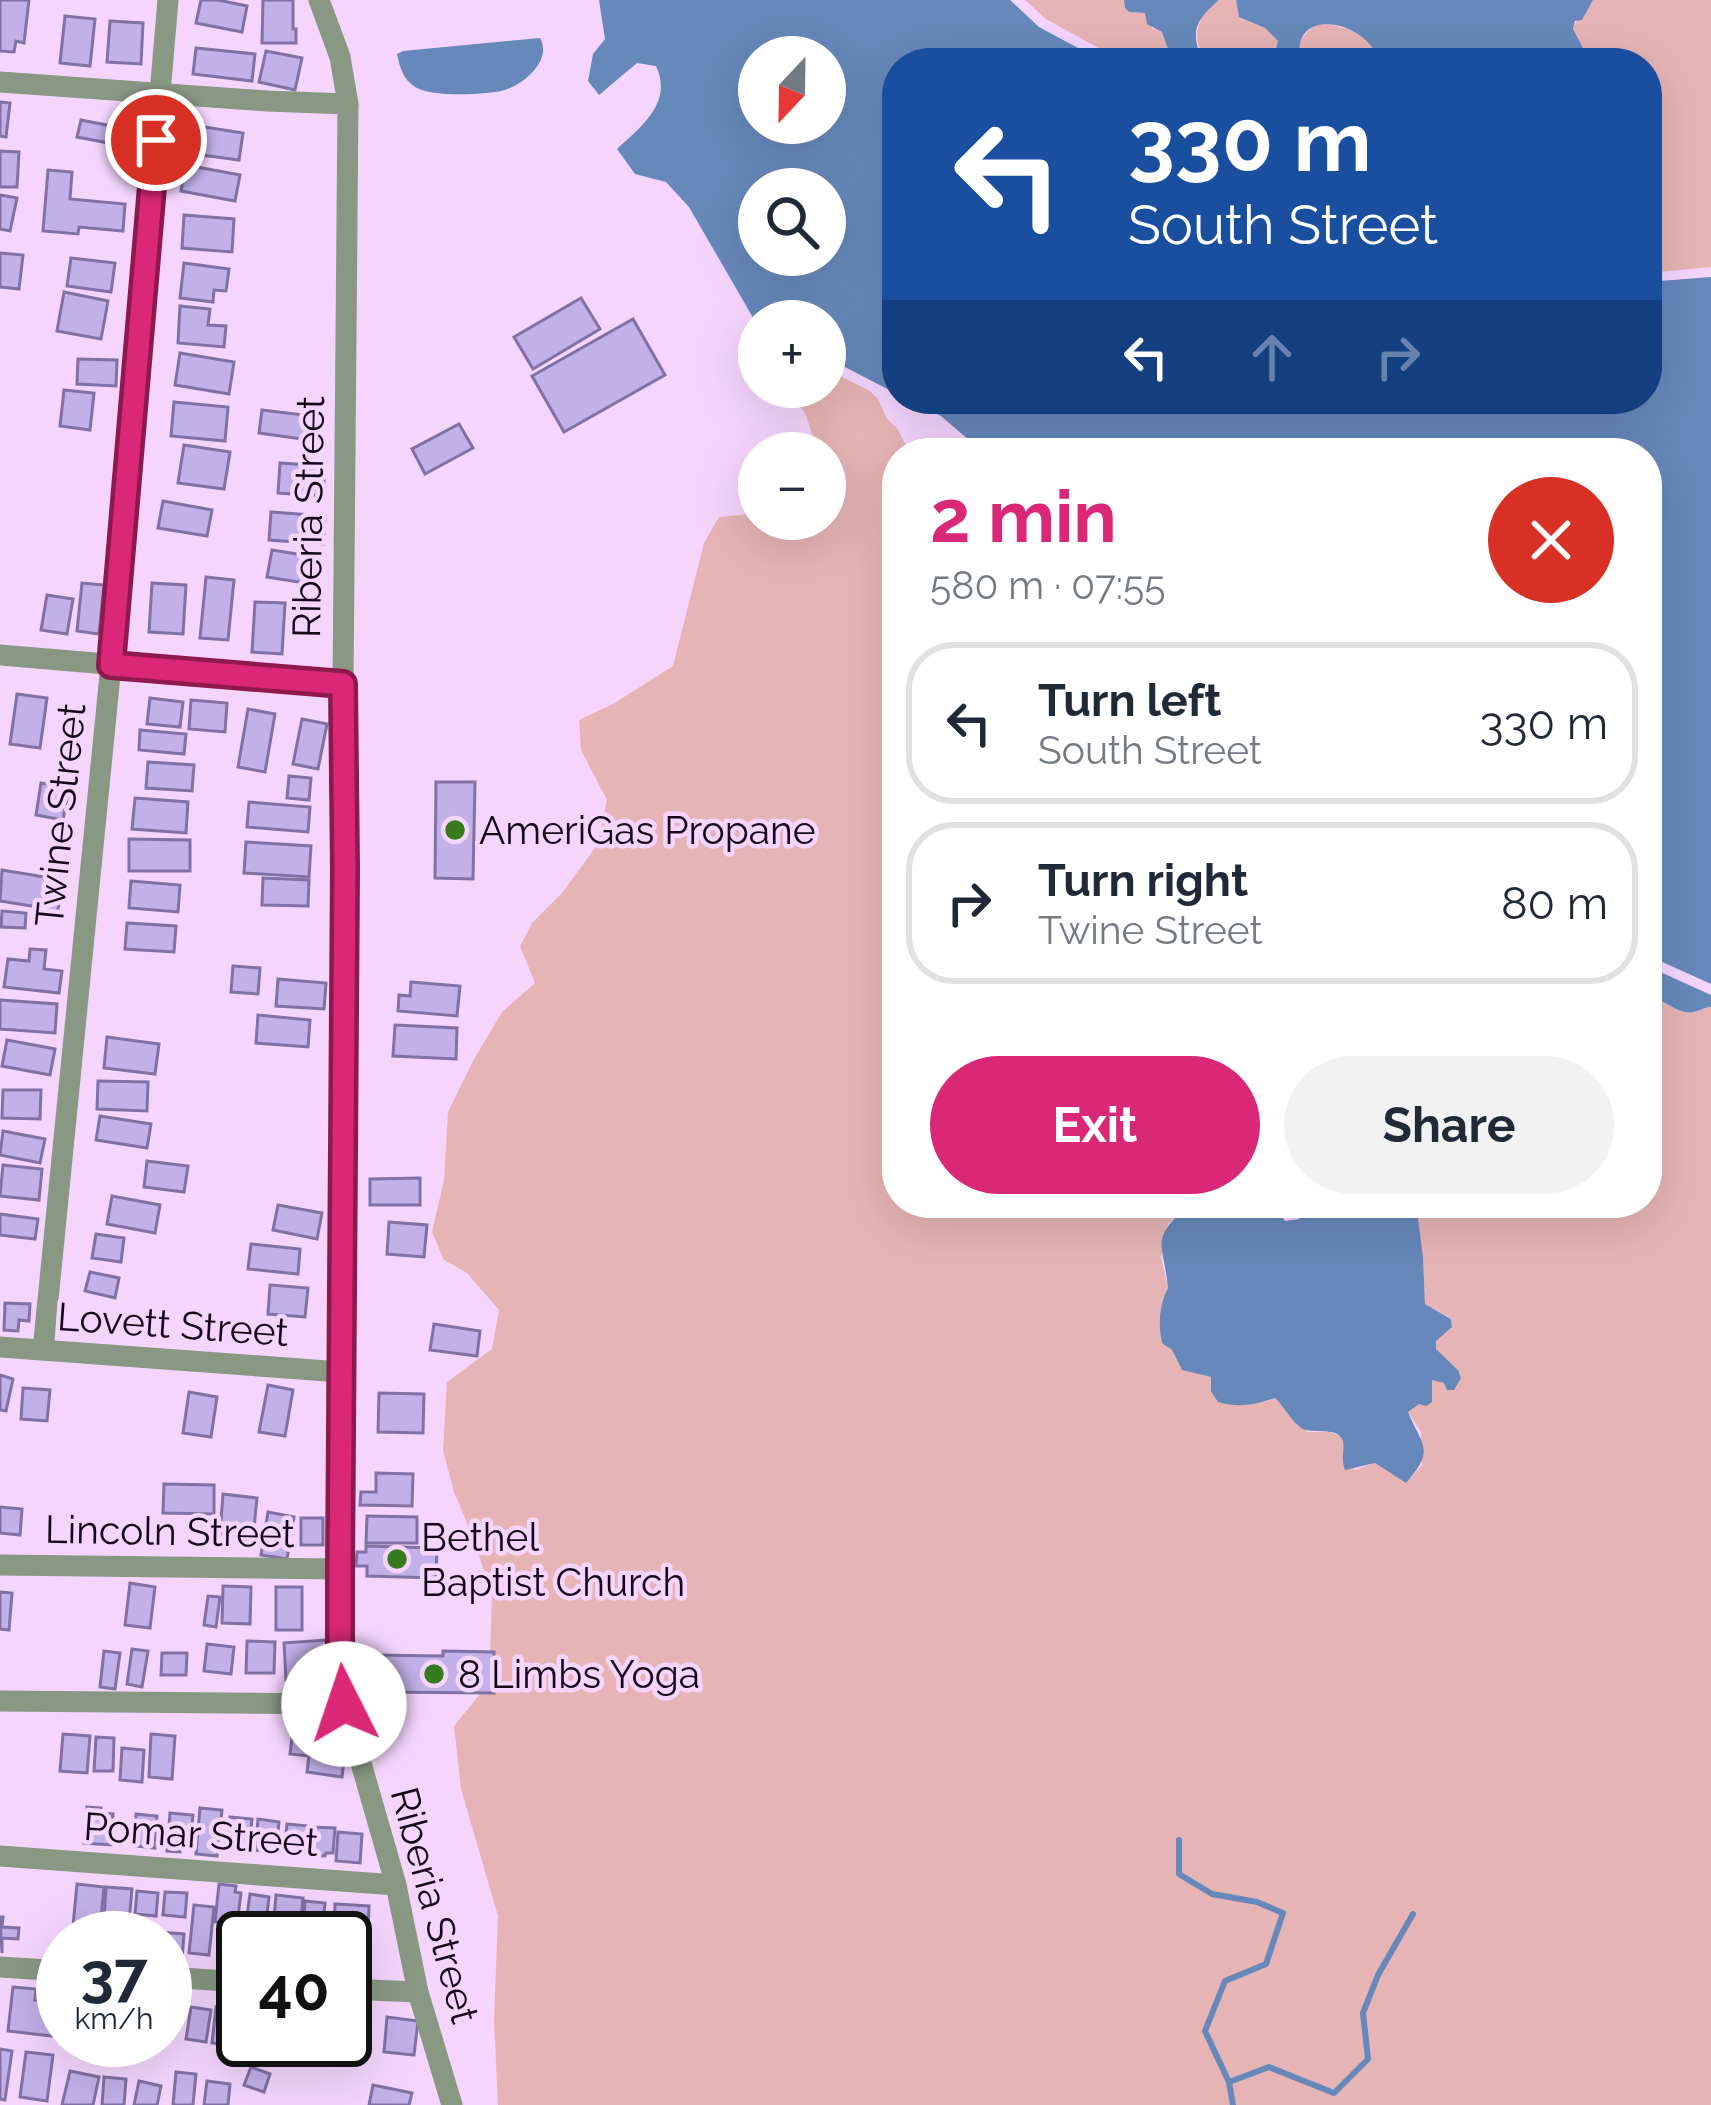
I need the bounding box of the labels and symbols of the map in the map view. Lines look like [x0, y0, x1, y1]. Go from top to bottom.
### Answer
north arrow [738, 36, 846, 144]
pin [105, 89, 207, 191]
street label: Riberia Street [283, 395, 333, 639]
street label: Twine Street [25, 701, 95, 929]
place label: AmeriGas Propane [479, 807, 816, 853]
marker: AmeriGas Propane [442, 817, 468, 843]
street label: Lovett Street [56, 1293, 290, 1355]
street label: Lincoln Street [45, 1506, 295, 1556]
place label: Bethel Baptist Church [421, 1514, 685, 1605]
marker: Bethel Baptist Church [384, 1546, 410, 1572]
position arrow [281, 1641, 407, 1767]
place label: 8 Limbs Yoga [458, 1651, 700, 1697]
marker: 8 Limbs Yoga [421, 1661, 447, 1687]
street label: Riberia Street [381, 1782, 489, 2028]
street label: Pomar Street [82, 1803, 320, 1865]
speed limit sign: 40 [216, 1911, 372, 2067]

